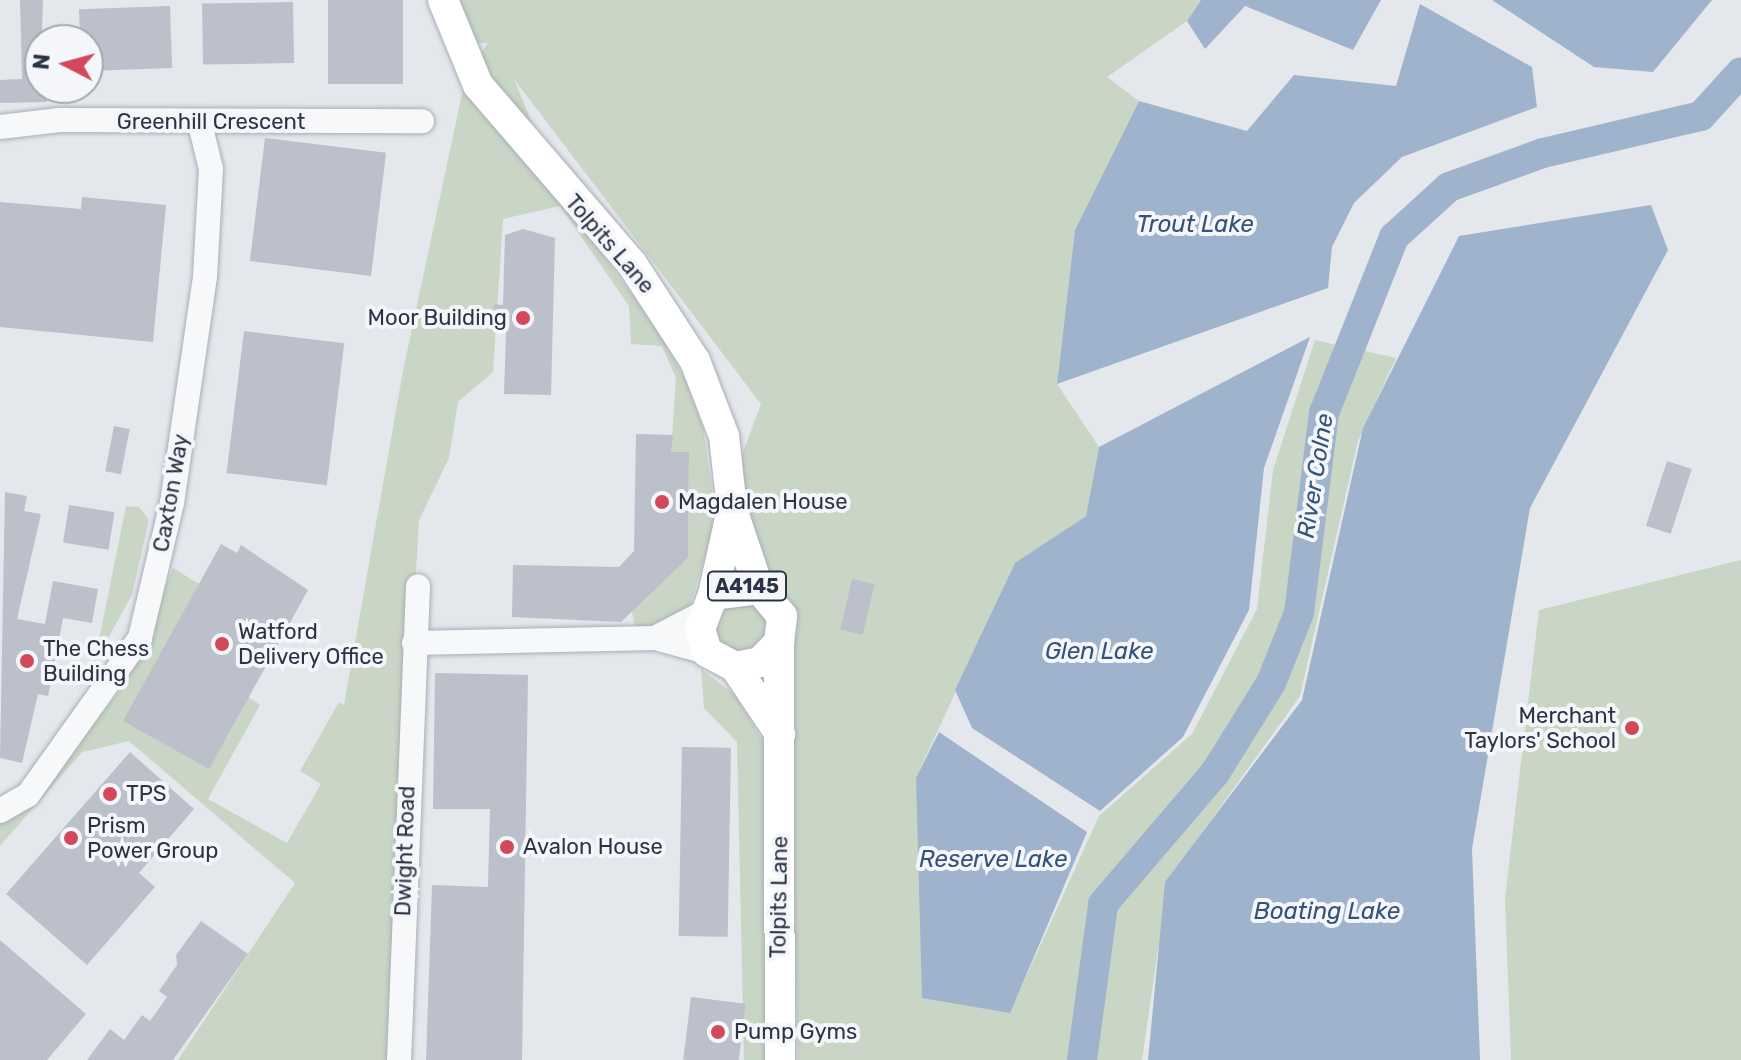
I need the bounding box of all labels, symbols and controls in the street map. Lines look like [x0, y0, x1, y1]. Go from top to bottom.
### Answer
north arrow [24, 24, 104, 104]
text: N [27, 52, 56, 71]
street label: Greenhill Crescent [117, 109, 305, 135]
street label: Tolpits Lane [560, 189, 660, 299]
water label: Trout Lake [1136, 211, 1254, 239]
place label: Moor Building [367, 305, 507, 331]
marker: Moor Building [514, 309, 532, 327]
water label: River Colne [1292, 411, 1340, 541]
street label: Caxton Way [148, 432, 194, 554]
place label: Magdalen House [678, 489, 847, 515]
marker: Magdalen House [653, 493, 671, 511]
road number: A4145 [705, 570, 789, 602]
place label: Watford Delivery Office [238, 618, 384, 670]
place label: The Chess Building [43, 635, 149, 686]
marker: Watford Delivery Office [213, 635, 231, 653]
water label: Glen Lake [1045, 638, 1153, 666]
marker: The Chess Building [18, 652, 36, 670]
place label: Merchant Taylors' School [1464, 702, 1616, 754]
marker: Merchant Taylors' School [1623, 719, 1641, 737]
place label: TPS [126, 781, 167, 807]
marker: TPS [101, 785, 119, 803]
street label: Dwight Road [390, 785, 420, 917]
place label: Prism Power Group [87, 812, 219, 864]
marker: Prism Power Group [62, 829, 80, 847]
place label: Avalon House [523, 834, 663, 860]
street label: Tolpits Lane [765, 836, 793, 958]
marker: Avalon House [498, 838, 516, 856]
water label: Reserve Lake [919, 846, 1067, 874]
water label: Boating Lake [1254, 898, 1400, 926]
place label: Pump Gyms [734, 1019, 857, 1045]
marker: Pump Gyms [709, 1023, 727, 1041]

